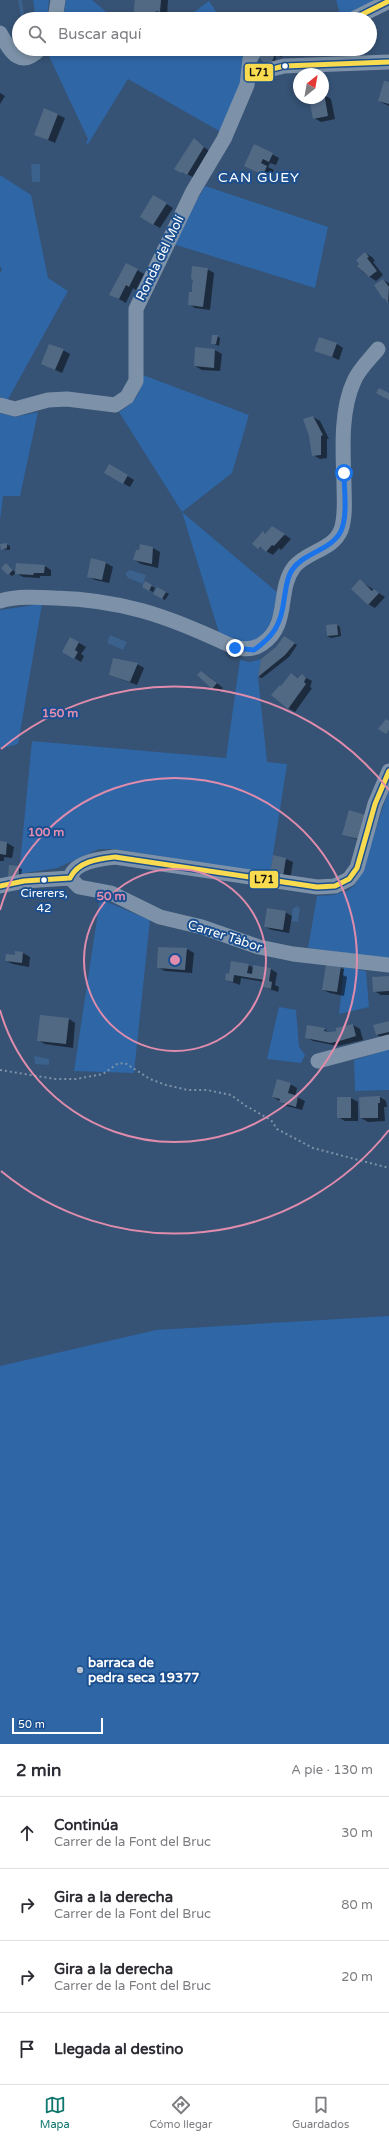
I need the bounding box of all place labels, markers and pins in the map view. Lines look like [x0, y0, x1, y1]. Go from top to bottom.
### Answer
unlabelled marker [280, 61, 290, 71]
marker: Cirerers, 42 [39, 875, 49, 885]
place label: Cirerers, 42 [20, 886, 68, 915]
centre of rings [168, 953, 182, 967]
place label: barraca de pedra seca 19377 [88, 1655, 199, 1686]
marker: barraca de pedra seca 19377 [75, 1665, 85, 1675]

